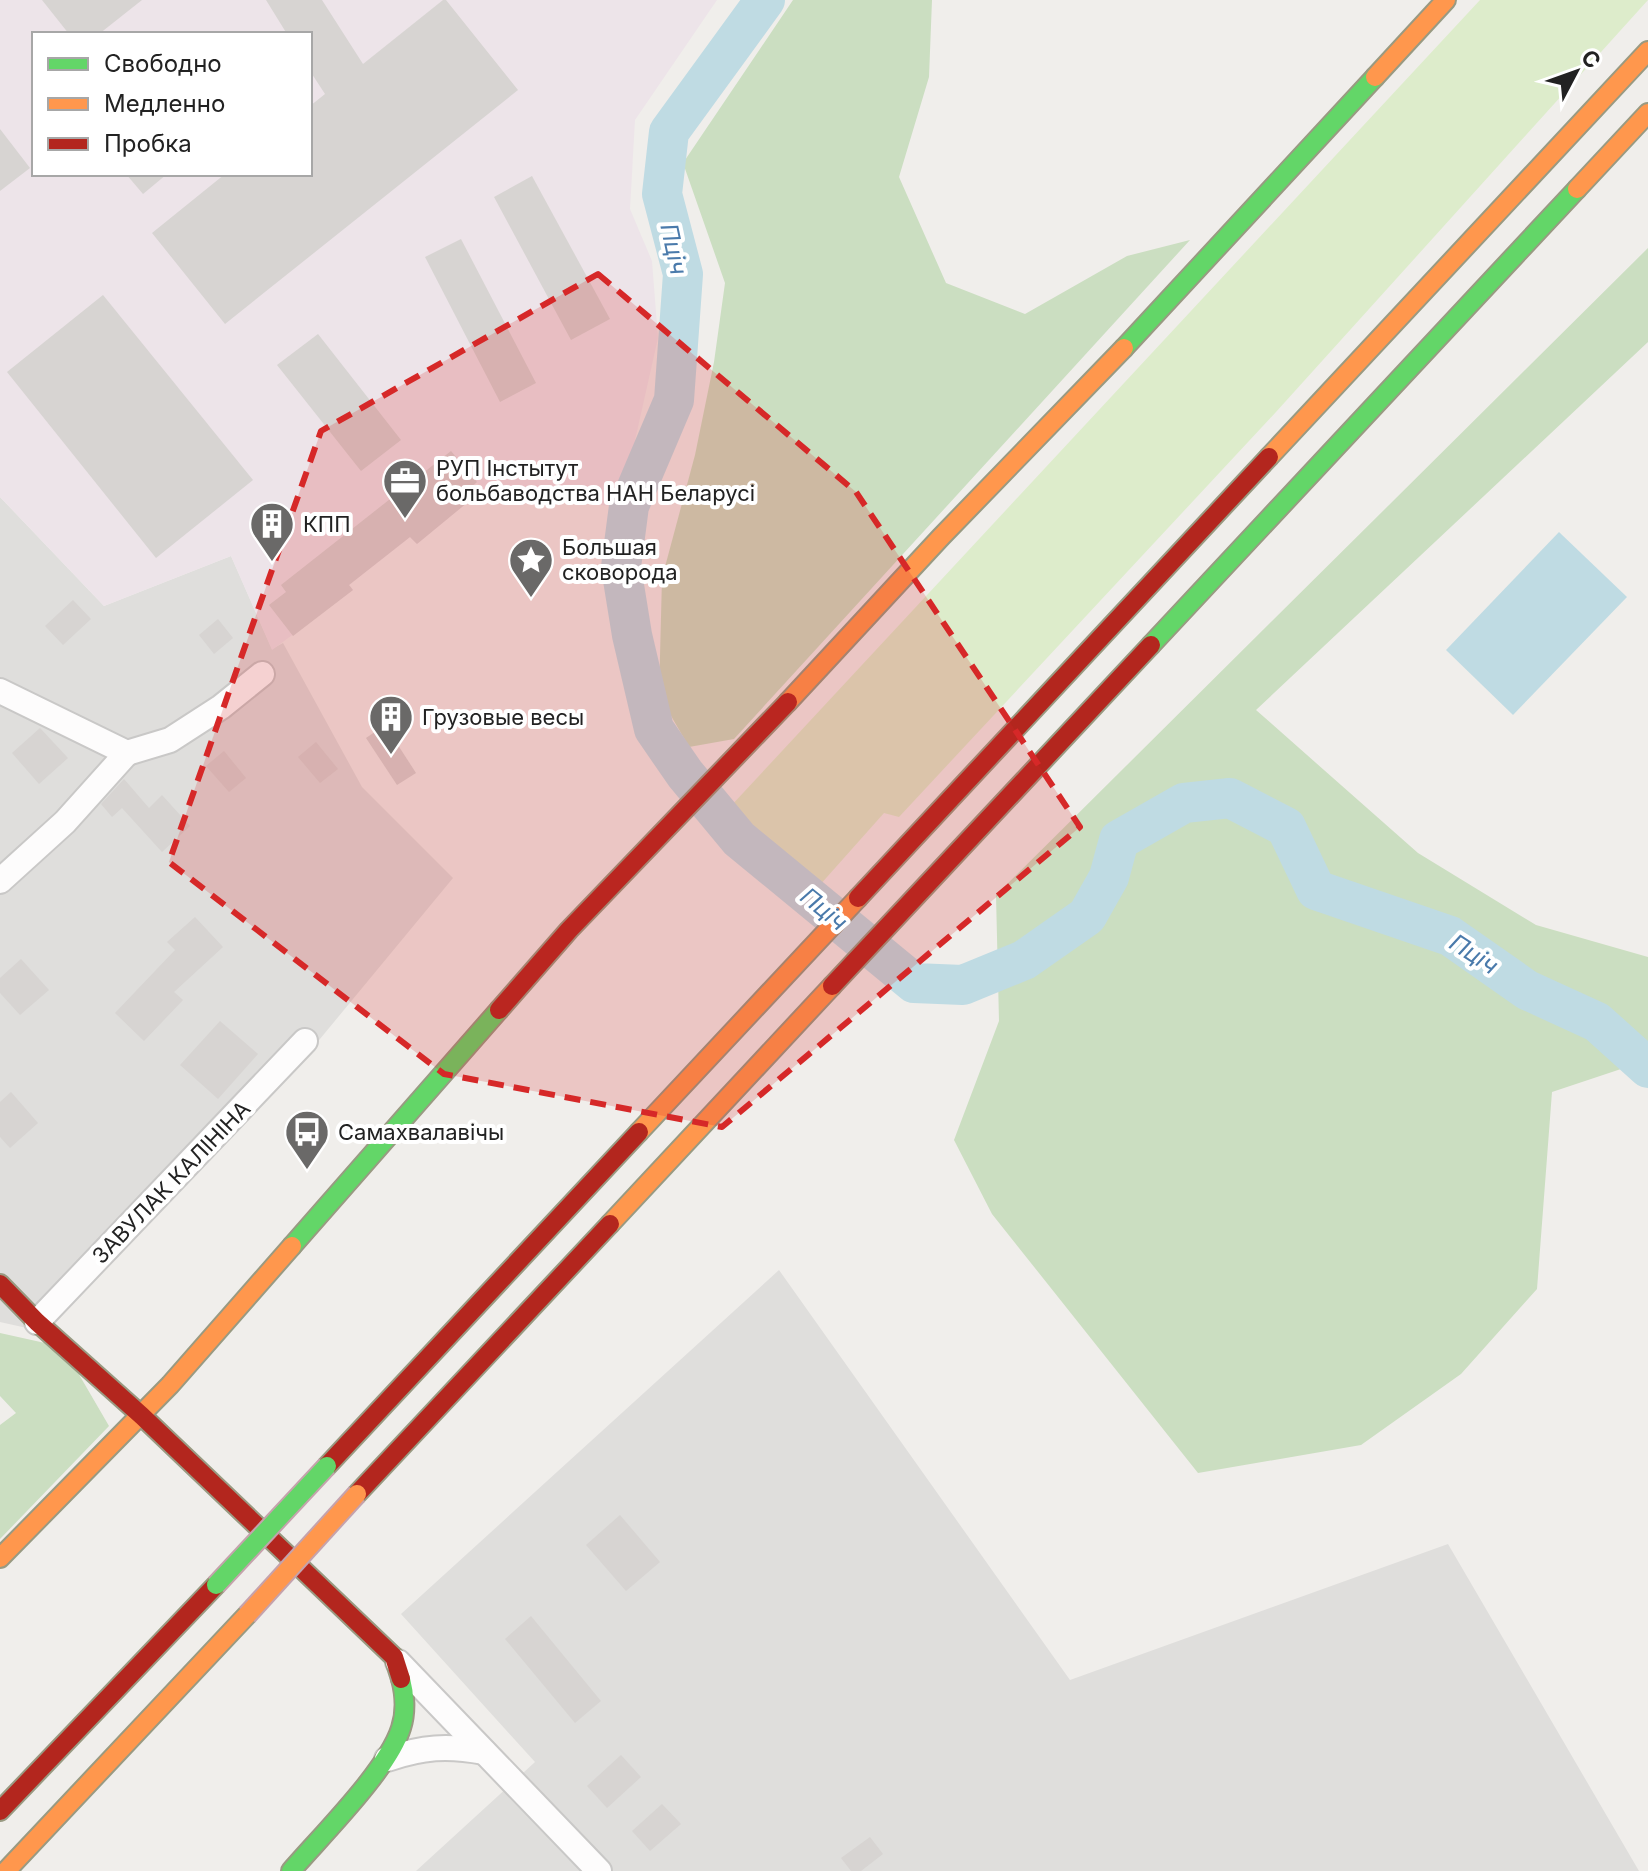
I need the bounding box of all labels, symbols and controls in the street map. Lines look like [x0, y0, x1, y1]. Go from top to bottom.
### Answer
legend [32, 32, 312, 176]
north arrow [1536, 32, 1616, 112]
text: С [1576, 44, 1606, 74]
text: Свободно [104, 49, 222, 78]
text: Медленно [104, 89, 225, 118]
text: Пробка [104, 129, 192, 158]
water label: Пціч [654, 221, 694, 277]
place label: РУП Інстытут больбаводства НАН Беларусі [436, 455, 755, 506]
office icon: РУП Інстытут больбаводства НАН Беларусі [381, 457, 429, 520]
building icon: КПП [248, 500, 296, 563]
place label: КПП [303, 511, 350, 537]
place label: Большая сковорода [562, 534, 678, 585]
place icon: Большая сковорода [507, 536, 555, 599]
building icon: Грузовые весы [367, 693, 415, 756]
place label: Грузовые весы [422, 704, 584, 730]
water label: Пціч [795, 881, 853, 937]
water label: Пціч [1444, 928, 1504, 980]
street label: ЗАВУЛАК КАЛІНІНА [87, 1095, 255, 1269]
bus stop icon: Самахвалавічы [283, 1108, 331, 1171]
place label: Самахвалавічы [338, 1119, 504, 1145]

